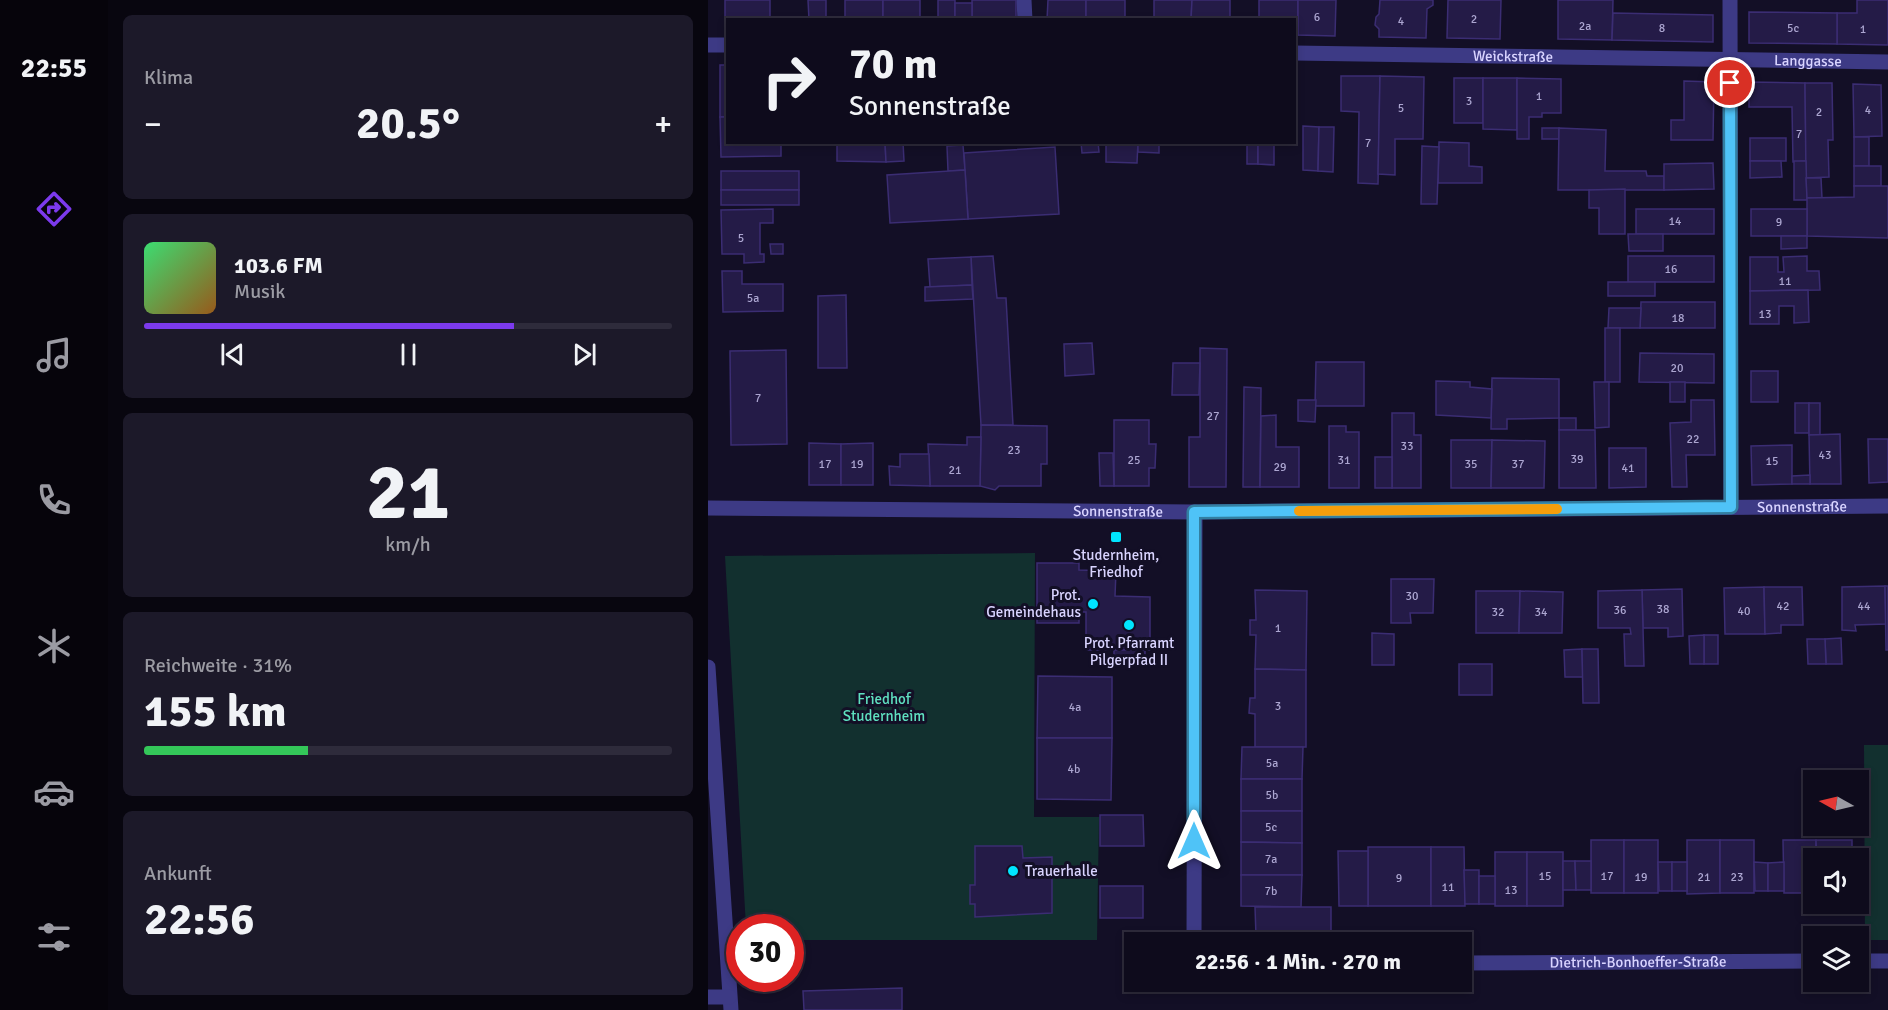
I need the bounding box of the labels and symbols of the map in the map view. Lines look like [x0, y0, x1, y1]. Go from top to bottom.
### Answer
house number: 6 [1314, 10, 1320, 25]
house number: 2 [1471, 12, 1477, 27]
house number: 4 [1398, 14, 1405, 29]
house number: 2a [1579, 19, 1591, 34]
house number: 8 [1659, 21, 1665, 36]
house number: 5c [1787, 21, 1799, 36]
house number: 1 [1860, 22, 1866, 37]
street label: Weickstraße [1473, 47, 1553, 66]
street label: Langgasse [1774, 51, 1842, 70]
pin [1704, 57, 1755, 108]
house number: 1 [1536, 89, 1542, 104]
house number: 3 [1466, 94, 1472, 109]
house number: 5 [1398, 101, 1404, 116]
house number: 4 [1865, 103, 1872, 118]
house number: 2 [1816, 105, 1822, 120]
house number: 7 [1796, 127, 1802, 142]
house number: 7 [1365, 136, 1371, 151]
house number: 14 [1669, 214, 1682, 229]
house number: 9 [1776, 215, 1782, 230]
house number: 5 [738, 231, 744, 246]
house number: 16 [1665, 262, 1677, 277]
house number: 11 [1779, 274, 1791, 289]
house number: 5a [747, 291, 759, 306]
house number: 13 [1759, 307, 1771, 322]
house number: 18 [1672, 311, 1684, 326]
house number: 20 [1671, 361, 1683, 376]
house number: 7 [755, 391, 761, 406]
house number: 27 [1207, 409, 1219, 424]
house number: 22 [1687, 432, 1699, 447]
house number: 33 [1401, 439, 1413, 454]
house number: 23 [1008, 443, 1020, 458]
house number: 43 [1819, 448, 1831, 463]
house number: 39 [1571, 452, 1583, 467]
house number: 25 [1128, 453, 1140, 468]
house number: 31 [1338, 453, 1350, 468]
house number: 15 [1766, 454, 1778, 469]
house number: 17 [819, 457, 831, 472]
house number: 19 [851, 457, 863, 472]
house number: 35 [1465, 457, 1477, 472]
house number: 37 [1512, 457, 1524, 472]
house number: 29 [1274, 460, 1286, 475]
house number: 41 [1622, 461, 1634, 476]
house number: 21 [949, 463, 961, 478]
street label: Sonnenstraße [1757, 497, 1847, 516]
street label: Sonnenstraße [1073, 502, 1163, 521]
marker: Studernheim, Friedhof [1109, 530, 1123, 544]
place label: Studernheim, Friedhof [1073, 546, 1159, 581]
place label: Prot. Gemeindehaus [986, 586, 1081, 621]
house number: 30 [1406, 589, 1418, 604]
marker: Prot. Gemeindehaus [1086, 597, 1100, 611]
house number: 42 [1777, 599, 1789, 614]
house number: 44 [1858, 599, 1871, 614]
house number: 38 [1657, 602, 1669, 617]
house number: 36 [1614, 603, 1626, 618]
house number: 40 [1738, 604, 1750, 619]
house number: 32 [1492, 605, 1504, 620]
house number: 34 [1535, 605, 1548, 620]
marker: Prot. Pfarramt Pilgerpfad II [1122, 618, 1136, 632]
house number: 1 [1275, 621, 1281, 636]
place label: Prot. Pfarramt Pilgerpfad II [1084, 634, 1174, 669]
park label: Friedhof Studernheim [843, 690, 925, 725]
house number: 3 [1275, 699, 1281, 714]
house number: 4a [1069, 700, 1081, 715]
house number: 5a [1266, 756, 1278, 771]
house number: 4b [1068, 762, 1080, 777]
north arrow [1803, 770, 1869, 836]
house number: 5b [1266, 788, 1278, 803]
position arrow [1162, 809, 1226, 873]
house number: 5c [1265, 820, 1277, 835]
house number: 7a [1265, 852, 1277, 867]
place label: Trauerhalle [1025, 862, 1098, 880]
marker: Trauerhalle [1006, 864, 1020, 878]
house number: 15 [1539, 869, 1551, 884]
house number: 17 [1601, 869, 1613, 884]
house number: 19 [1635, 870, 1647, 885]
house number: 21 [1698, 870, 1710, 885]
house number: 23 [1731, 870, 1743, 885]
house number: 9 [1396, 871, 1402, 886]
house number: 11 [1442, 880, 1454, 895]
house number: 13 [1505, 883, 1517, 898]
house number: 7b [1265, 884, 1277, 899]
speed limit sign: 30 [726, 914, 804, 992]
street label: Dietrich-Bonhoeffer-Straße [1550, 952, 1726, 971]

